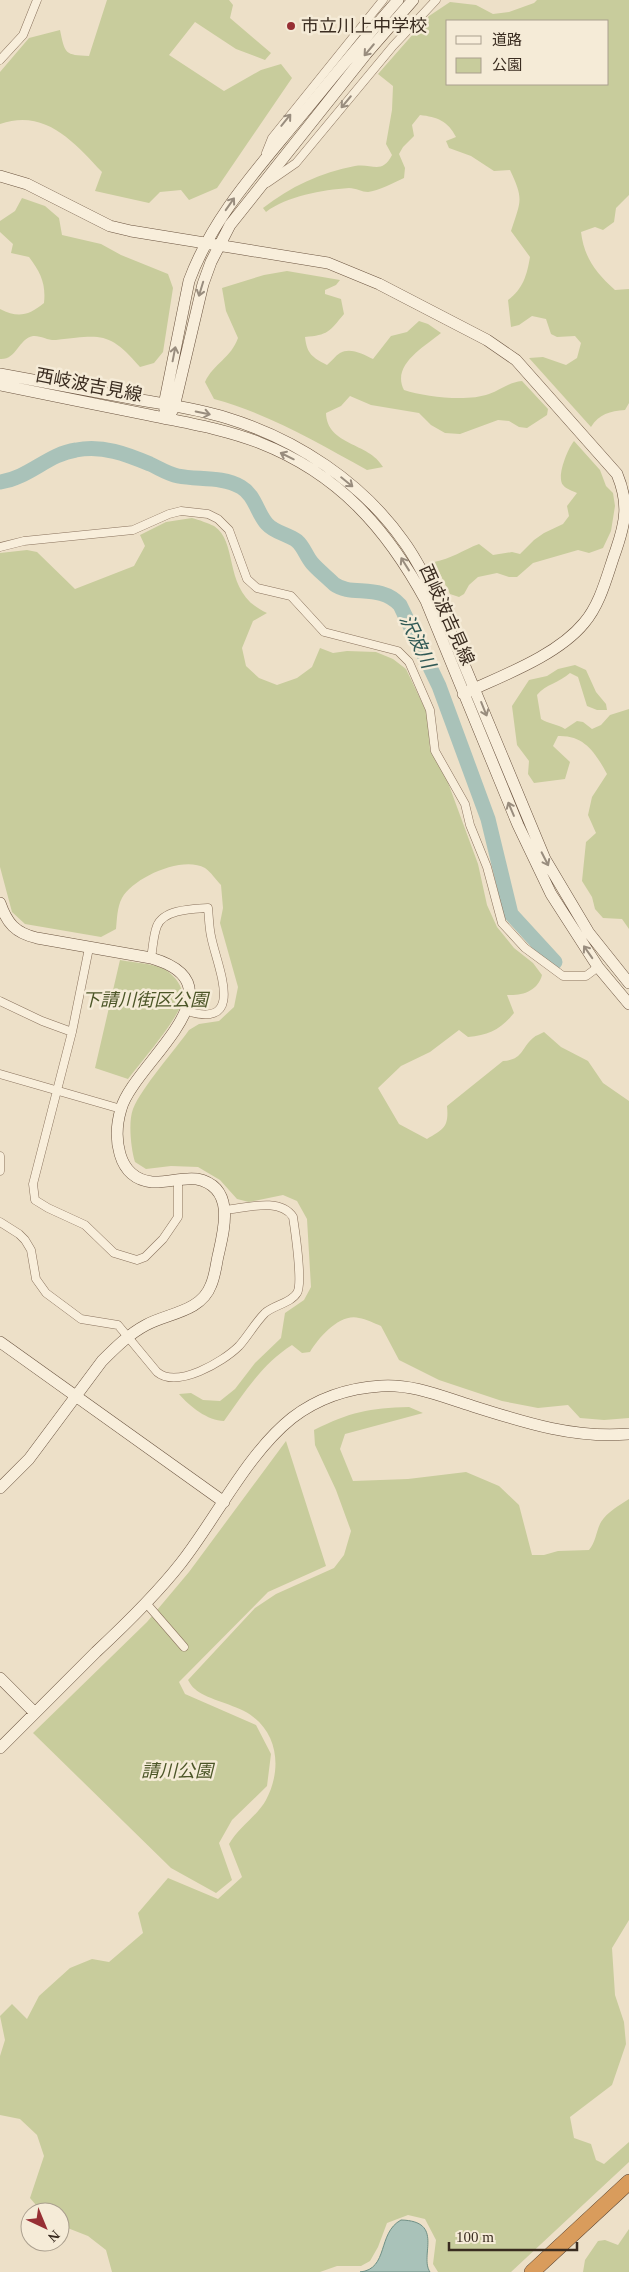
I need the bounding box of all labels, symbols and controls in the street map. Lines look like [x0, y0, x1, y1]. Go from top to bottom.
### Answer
place label: 市立川上中学校 [301, 16, 427, 36]
marker: 市立川上中学校 [285, 20, 297, 32]
legend [446, 20, 609, 85]
text: 道路 [492, 32, 522, 48]
one-way arrow [364, 43, 375, 56]
text: 公園 [492, 57, 522, 73]
one-way arrow [341, 96, 352, 109]
one-way arrow [281, 114, 292, 127]
one-way arrow [225, 197, 235, 211]
one-way arrow [196, 281, 206, 297]
one-way arrow [170, 347, 179, 363]
street label: 西岐波吉見線 [34, 365, 144, 405]
one-way arrow [194, 408, 210, 418]
one-way arrow [280, 451, 295, 460]
one-way arrow [341, 477, 354, 488]
one-way arrow [400, 557, 410, 571]
street label: 西岐波吉見線 [416, 562, 478, 668]
water label: 沢波川 [396, 611, 440, 673]
one-way arrow [480, 700, 489, 716]
one-way arrow [506, 802, 516, 817]
one-way arrow [541, 851, 550, 866]
one-way arrow [583, 945, 593, 959]
park label: 下請川街区公園 [82, 990, 211, 1010]
park label: 請川公園 [141, 1761, 216, 1781]
north arrow [20, 2202, 70, 2252]
scale bar [449, 2220, 576, 2252]
text: N [45, 2227, 63, 2245]
text: 100 m [456, 2229, 494, 2245]

